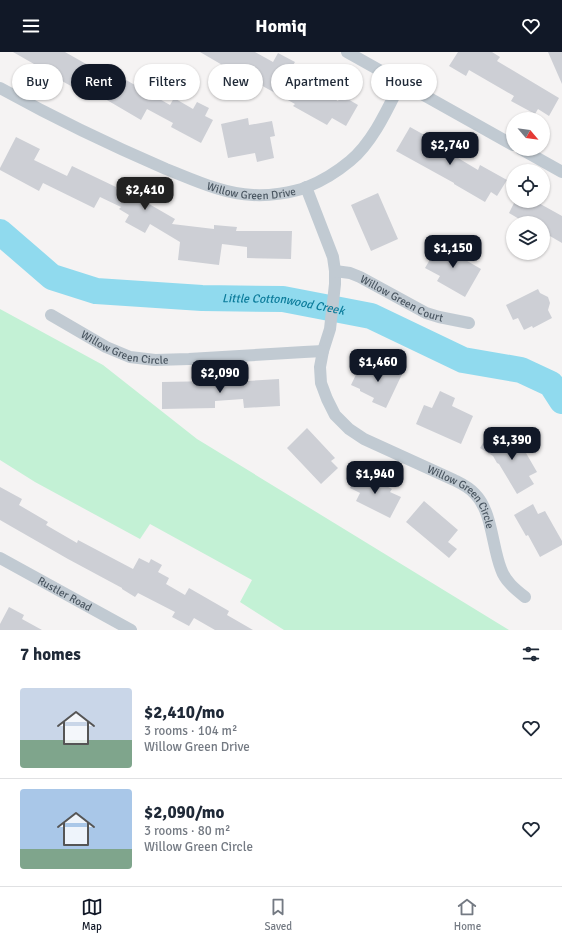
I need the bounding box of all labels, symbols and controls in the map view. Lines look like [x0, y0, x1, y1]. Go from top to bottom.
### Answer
icon: menu [20, 15, 42, 37]
text: Homiq [255, 15, 307, 37]
icon: heart [520, 15, 542, 37]
chip: Buy [12, 64, 63, 100]
chip: Rent [71, 64, 126, 100]
chip: Filters [134, 64, 200, 100]
chip: New [208, 64, 263, 100]
chip: Apartment [271, 64, 363, 100]
chip: House [371, 64, 437, 100]
north arrow [506, 112, 550, 156]
map controls [506, 112, 550, 260]
pin: $2,740 [417, 132, 483, 166]
text: $2,740 [431, 137, 469, 153]
button: locate [506, 164, 550, 208]
pin: $2,410 [112, 177, 178, 211]
street label: Willow Green Drive [205, 179, 297, 202]
text: $2,410 [126, 182, 164, 198]
button: layers [506, 216, 550, 260]
pin: $1,150 [420, 235, 486, 269]
text: $1,150 [434, 240, 472, 256]
street label: Willow Green Court [358, 272, 444, 324]
water label: Little Cottonwood Creek [222, 291, 347, 318]
street label: Willow Green Circle [79, 327, 169, 367]
pin: $1,460 [345, 349, 411, 383]
text: $1,460 [359, 354, 397, 370]
pin: $2,090 [187, 360, 253, 394]
text: $2,090 [201, 365, 239, 381]
pin: $1,390 [479, 427, 545, 461]
text: $1,390 [493, 432, 531, 448]
pin: $1,940 [342, 461, 408, 495]
street label: Willow Green Circle [425, 462, 497, 530]
text: $1,940 [356, 466, 394, 482]
street label: Rustler Road [36, 574, 94, 614]
icon: filters [520, 643, 542, 665]
text: 7 homes [20, 644, 81, 665]
text: $2,410/mo [144, 702, 224, 723]
icon: home [52, 704, 100, 752]
icon: heart [520, 717, 542, 739]
text: 3 rooms · 104 m² [144, 723, 237, 739]
text: Willow Green Drive [144, 739, 250, 755]
text: $2,090/mo [144, 802, 224, 823]
icon: home [52, 805, 100, 853]
icon: heart [520, 818, 542, 840]
text: 3 rooms · 80 m² [144, 823, 230, 839]
text: Willow Green Circle [144, 839, 253, 855]
tab: Map [81, 896, 103, 933]
tab: Saved [264, 896, 292, 933]
tab: Home [454, 896, 481, 933]

